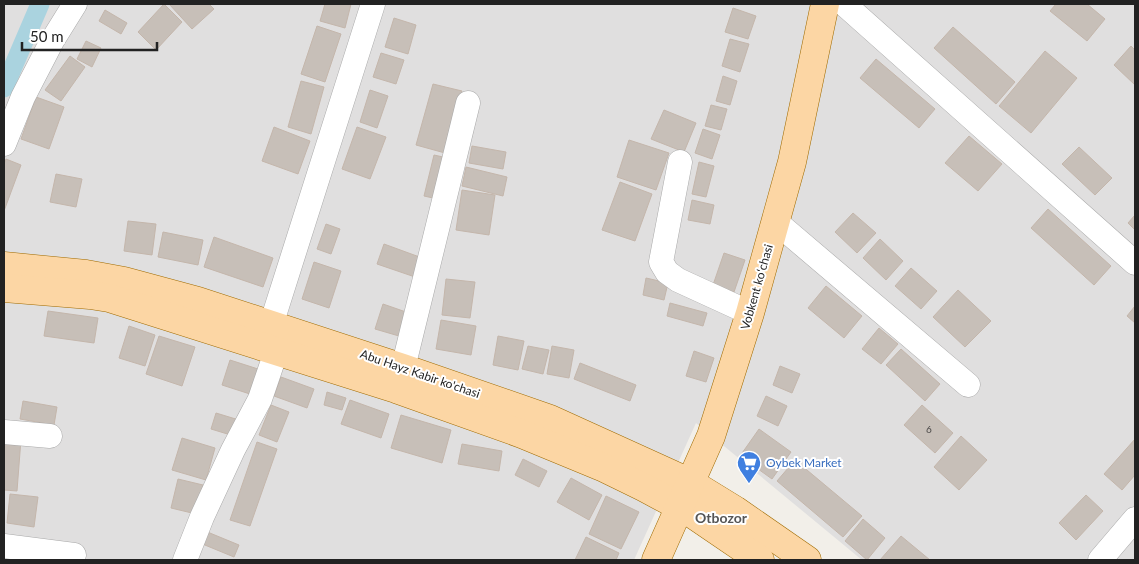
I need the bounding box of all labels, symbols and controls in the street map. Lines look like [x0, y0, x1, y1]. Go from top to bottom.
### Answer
scale bar [22, 20, 158, 52]
text: 50 m [30, 27, 64, 45]
street label: Vobkent koʻchasi [737, 242, 776, 331]
street label: Abu Hayz Kabir ko'chasi [358, 346, 482, 401]
house number: 6 [926, 423, 932, 435]
supermarket icon: Oybek Market [736, 450, 762, 484]
place label: Oybek Market [766, 455, 842, 470]
district label: Otbozor [695, 509, 748, 526]

